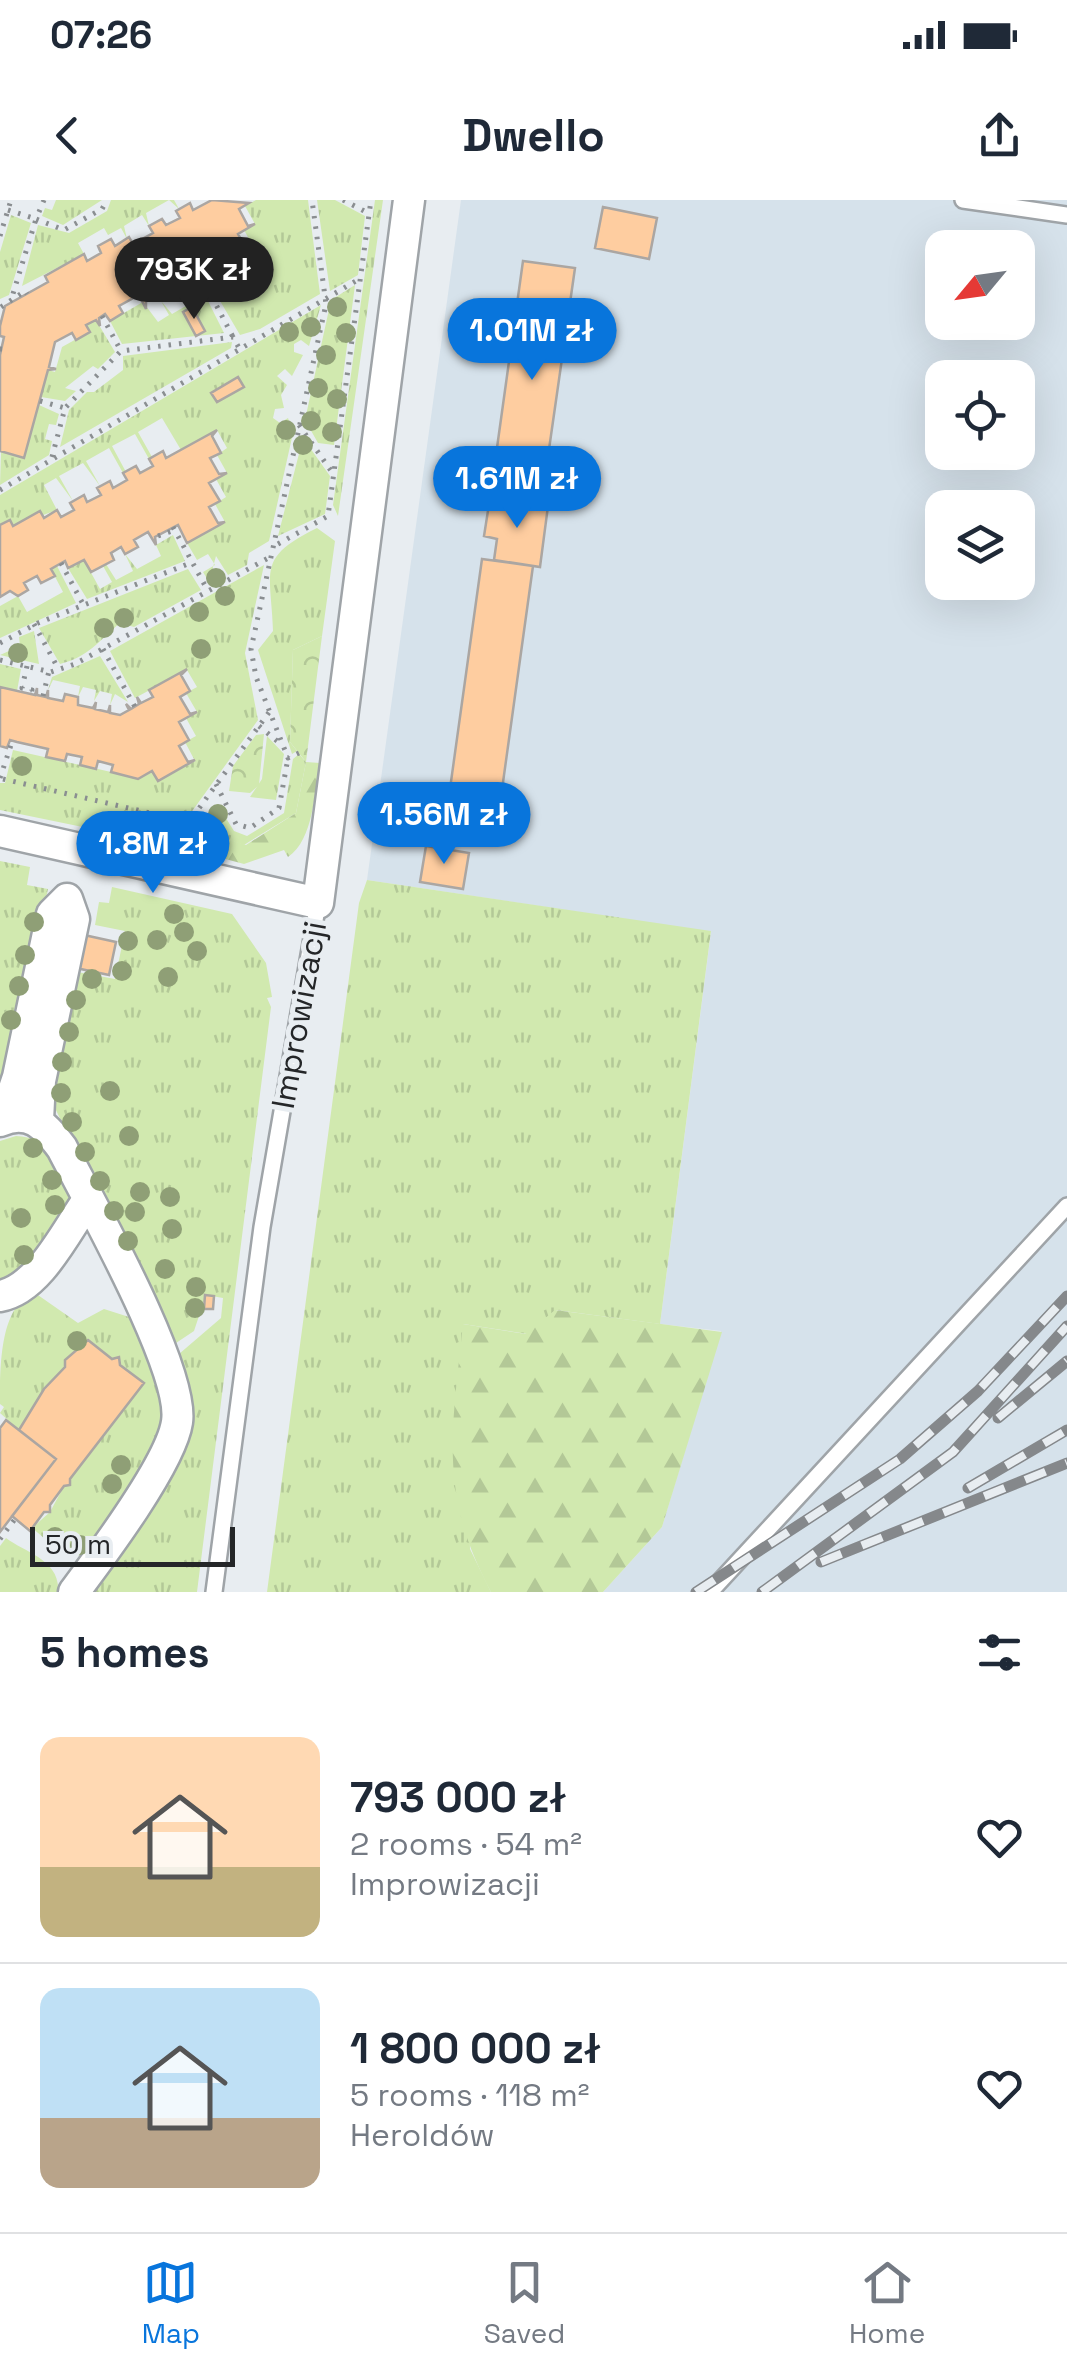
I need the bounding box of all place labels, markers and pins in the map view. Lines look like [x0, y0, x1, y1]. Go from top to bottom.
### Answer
pin: 793K zł [102, 237, 286, 322]
pin: 1.01M zł [429, 298, 635, 383]
pin: 1.61M zł [414, 446, 620, 531]
pin: 1.56M zł [341, 782, 547, 867]
pin: 1.8M zł [61, 811, 245, 896]

